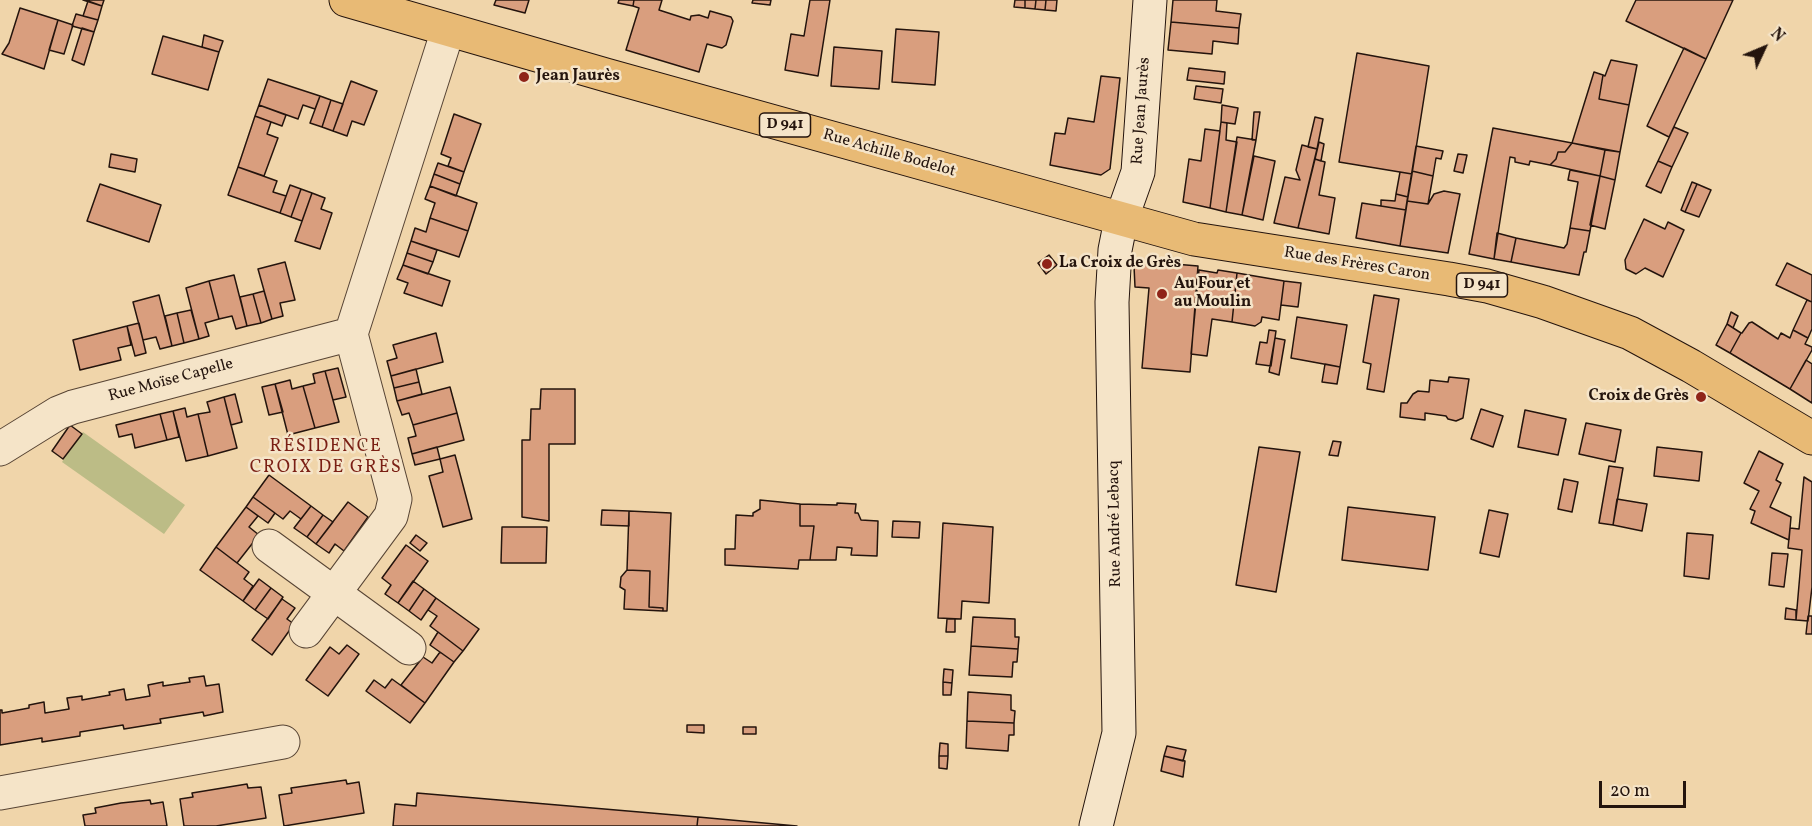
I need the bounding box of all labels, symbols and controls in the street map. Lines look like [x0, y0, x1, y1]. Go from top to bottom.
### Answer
north arrow [1734, 18, 1794, 78]
text: N [1765, 24, 1789, 47]
street label: Rue Jean Jaurès [1129, 57, 1155, 165]
place label: Jean Jaurès [536, 67, 620, 87]
marker: Jean Jaurès [517, 70, 531, 84]
road number: D 941 [760, 113, 810, 137]
street label: Rue Achille Bodelot [820, 126, 958, 182]
street label: Rue des Frères Caron [1283, 244, 1431, 286]
place label: La Croix de Grès [1059, 254, 1181, 274]
marker: La Croix de Grès [1040, 257, 1054, 271]
road number: D 941 [1456, 273, 1508, 297]
place label: Au Four et au Moulin [1174, 275, 1251, 313]
marker: Au Four et au Moulin [1155, 287, 1169, 301]
street label: Rue Moïse Capelle [106, 355, 236, 407]
place label: Croix de Grès [1588, 387, 1689, 407]
marker: Croix de Grès [1694, 390, 1708, 404]
district label: RÉSIDENCE CROIX DE GRÈS [250, 437, 402, 480]
street label: Rue André Lebacq [1105, 460, 1127, 588]
scale bar [1602, 769, 1689, 807]
text: 20 m [1610, 779, 1650, 804]

